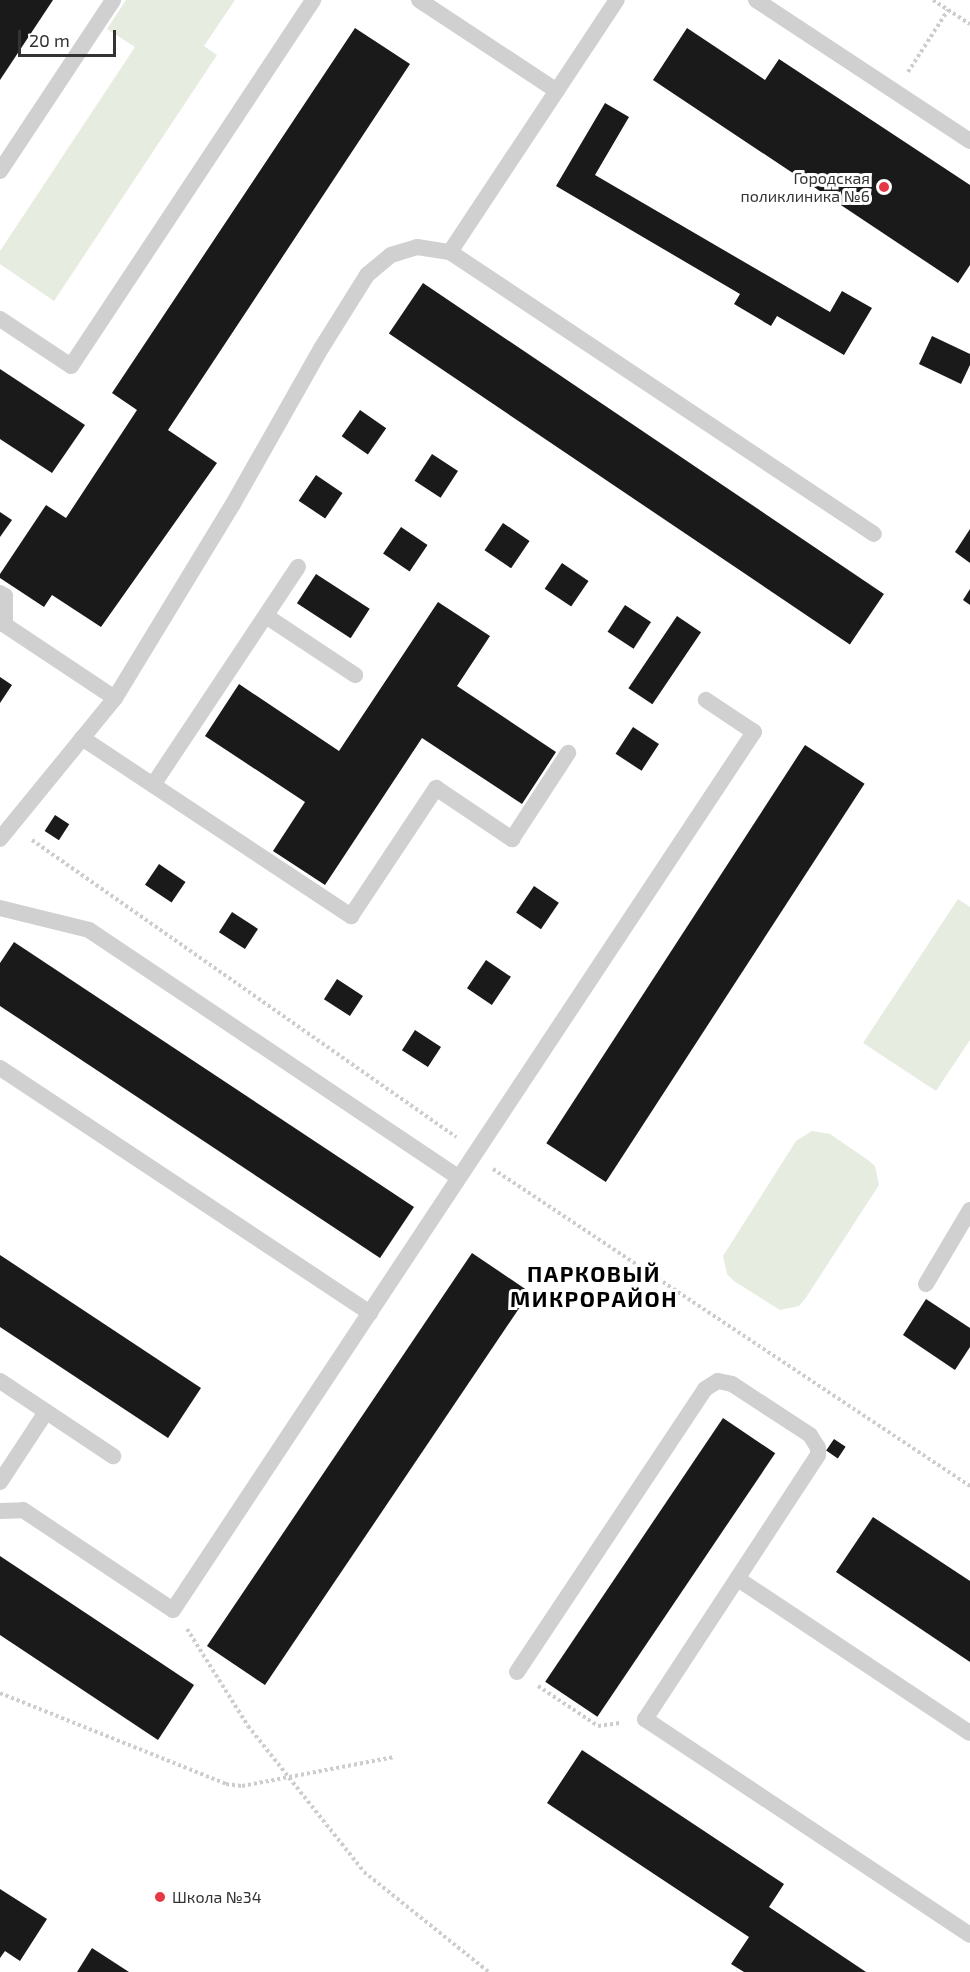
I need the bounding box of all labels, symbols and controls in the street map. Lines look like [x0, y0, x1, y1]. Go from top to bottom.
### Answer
scale bar [21, 18, 118, 56]
text: 20 m [29, 29, 70, 51]
place label: Городская поликлиника №6 [741, 168, 870, 206]
marker: Городская поликлиника №6 [875, 178, 893, 196]
district label: ПАРКОВЫЙ МИКРОРАЙОН [510, 1260, 678, 1312]
place label: Школа №34 [172, 1887, 262, 1907]
marker: Школа №34 [153, 1890, 167, 1904]

